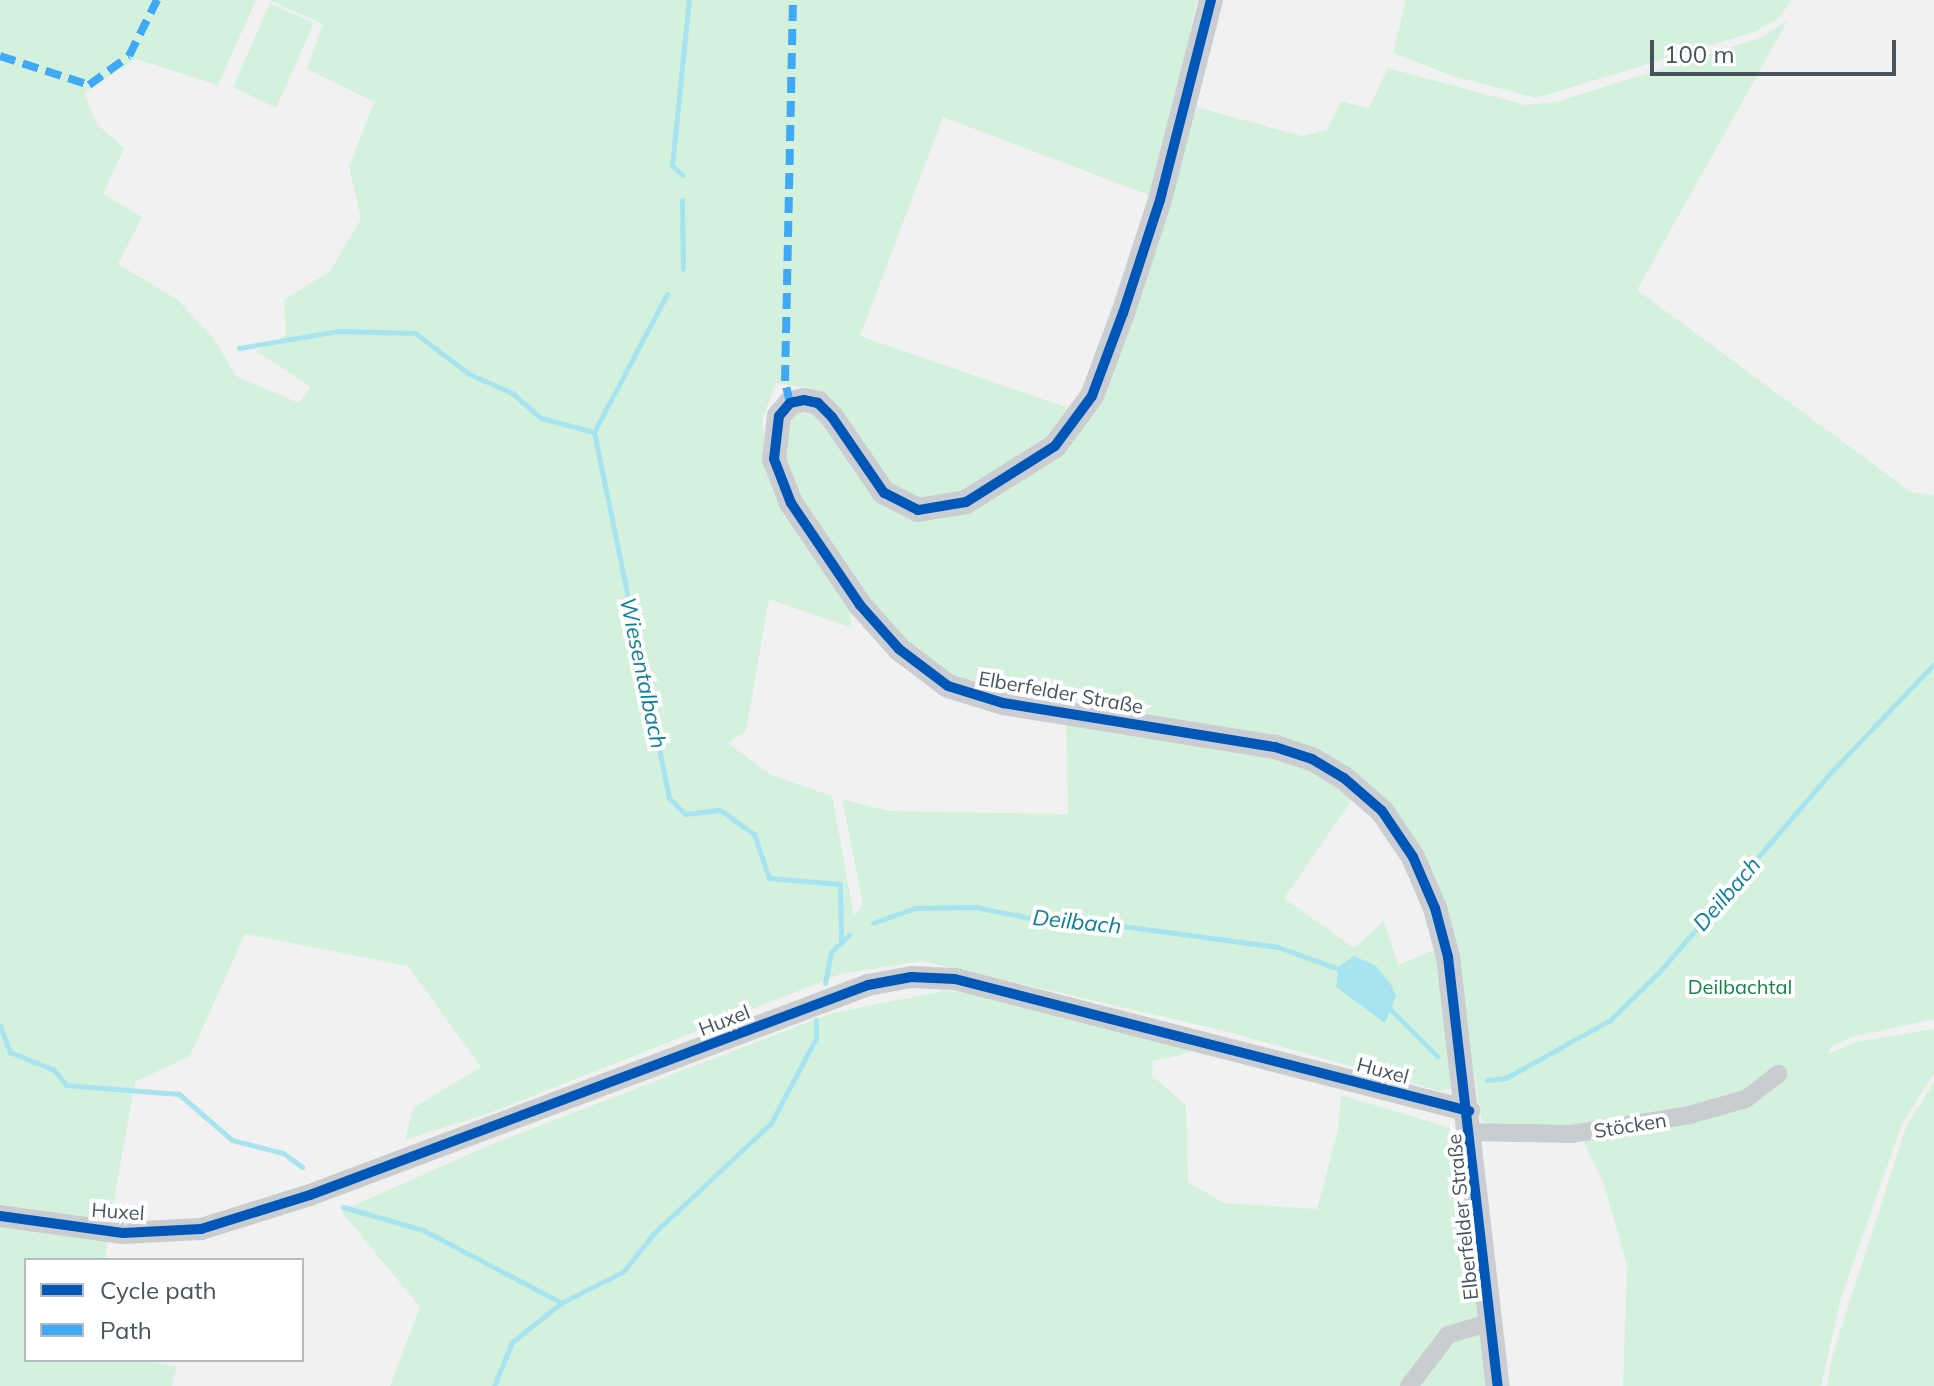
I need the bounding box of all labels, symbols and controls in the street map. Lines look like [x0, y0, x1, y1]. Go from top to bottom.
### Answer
scale bar [1654, 24, 1900, 74]
text: 100 m [1664, 39, 1735, 69]
water label: Wiesentalbach [614, 595, 672, 751]
street label: Elberfelder Straße [977, 666, 1145, 718]
water label: Deilbach [1688, 852, 1766, 936]
water label: Deilbach [1031, 904, 1123, 940]
park label: Deilbachtal [1688, 974, 1792, 998]
street label: Huxel [695, 999, 753, 1041]
street label: Huxel [1354, 1052, 1412, 1088]
street label: Stöcken [1592, 1107, 1668, 1143]
street label: Elberfelder Straße [1441, 1133, 1483, 1301]
street label: Huxel [91, 1197, 145, 1225]
legend [24, 1258, 304, 1362]
text: Cycle path [100, 1275, 217, 1305]
text: Path [100, 1315, 152, 1345]

